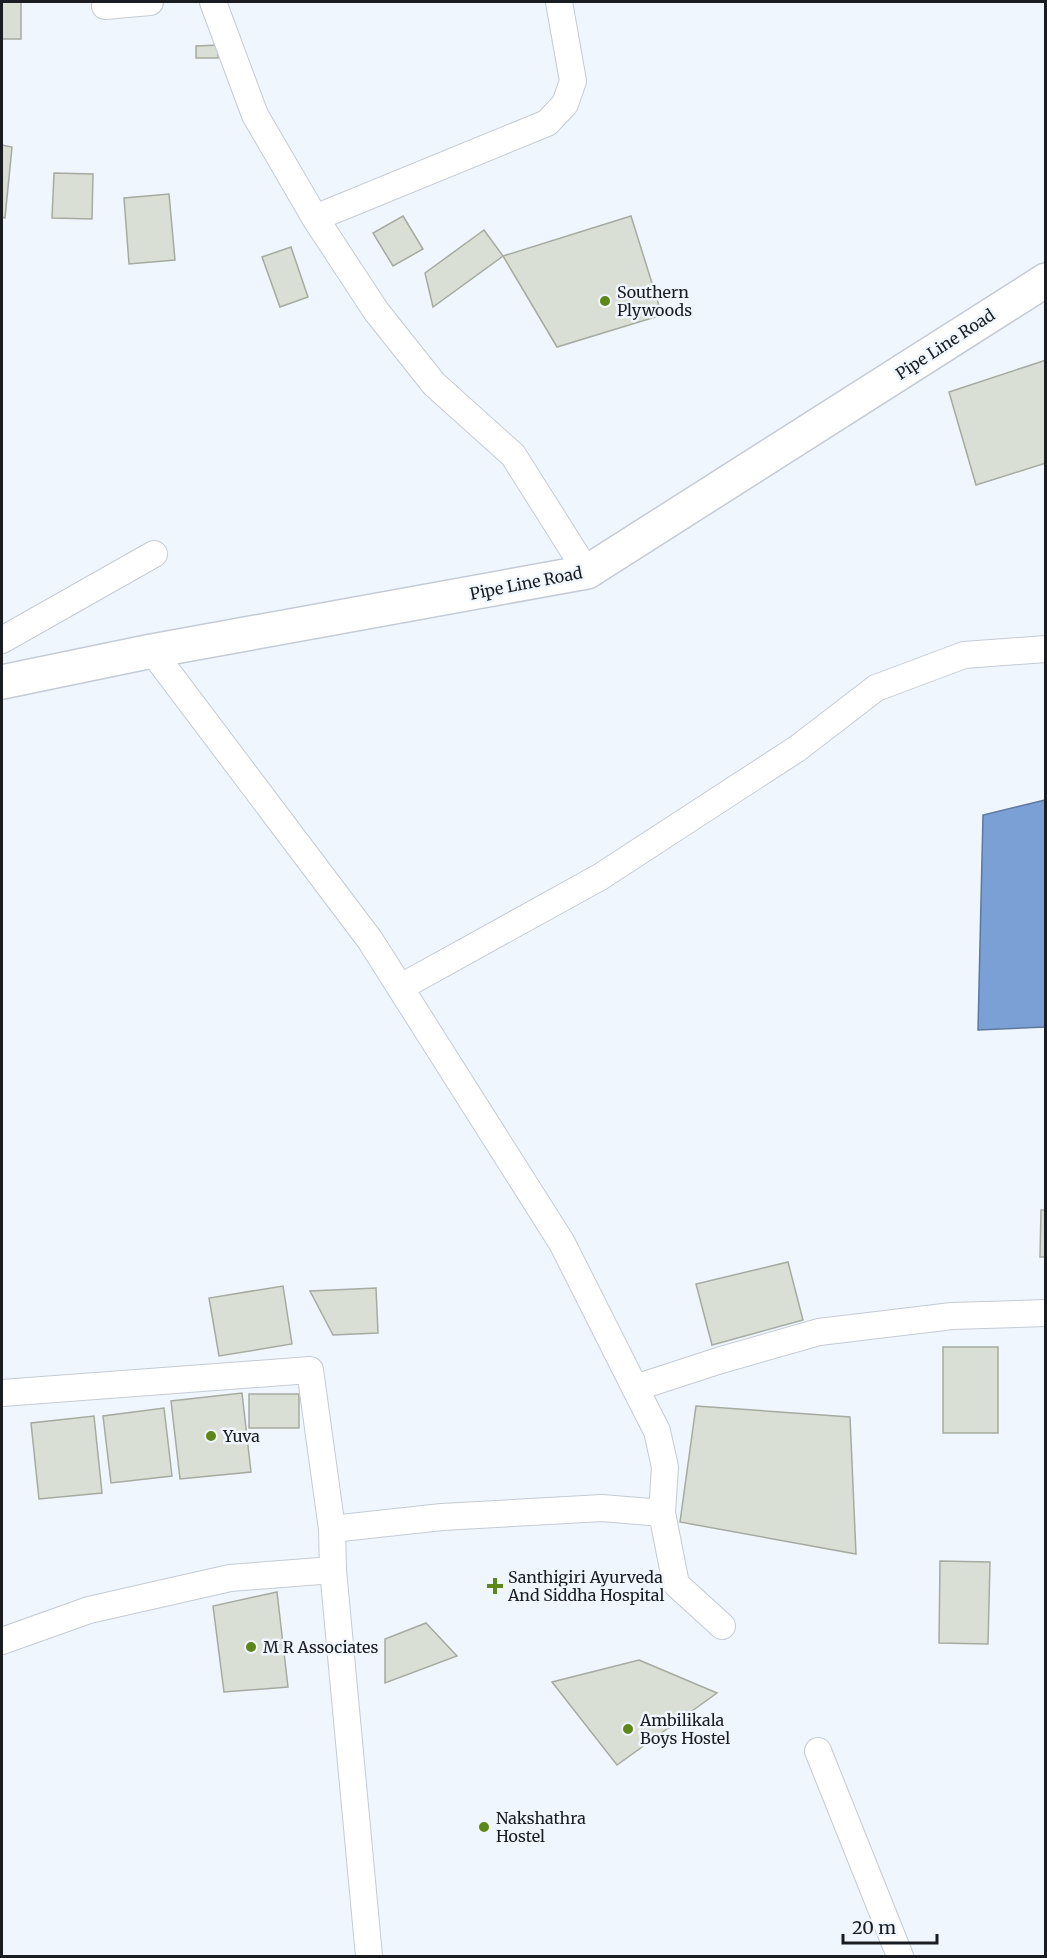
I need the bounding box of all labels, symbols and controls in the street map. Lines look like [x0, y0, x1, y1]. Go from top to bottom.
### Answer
place label: Southern Plywoods [617, 282, 692, 320]
marker: Southern Plywoods [598, 294, 612, 308]
street label: Pipe Line Road [892, 304, 999, 383]
street label: Pipe Line Road [468, 562, 584, 604]
place label: Yuva [222, 1426, 260, 1446]
marker: Yuva [204, 1429, 218, 1443]
place label: Santhigiri Ayurveda And Siddha Hospital [507, 1567, 664, 1605]
marker: Santhigiri Ayurveda And Siddha Hospital [486, 1577, 504, 1595]
place label: M R Associates [263, 1637, 378, 1657]
marker: M R Associates [244, 1640, 258, 1654]
place label: Ambilikala Boys Hostel [639, 1710, 730, 1748]
marker: Ambilikala Boys Hostel [621, 1722, 635, 1736]
place label: Nakshathra Hostel [496, 1808, 586, 1846]
marker: Nakshathra Hostel [477, 1820, 491, 1834]
scale bar [843, 1907, 938, 1945]
text: 20 m [852, 1916, 896, 1939]

